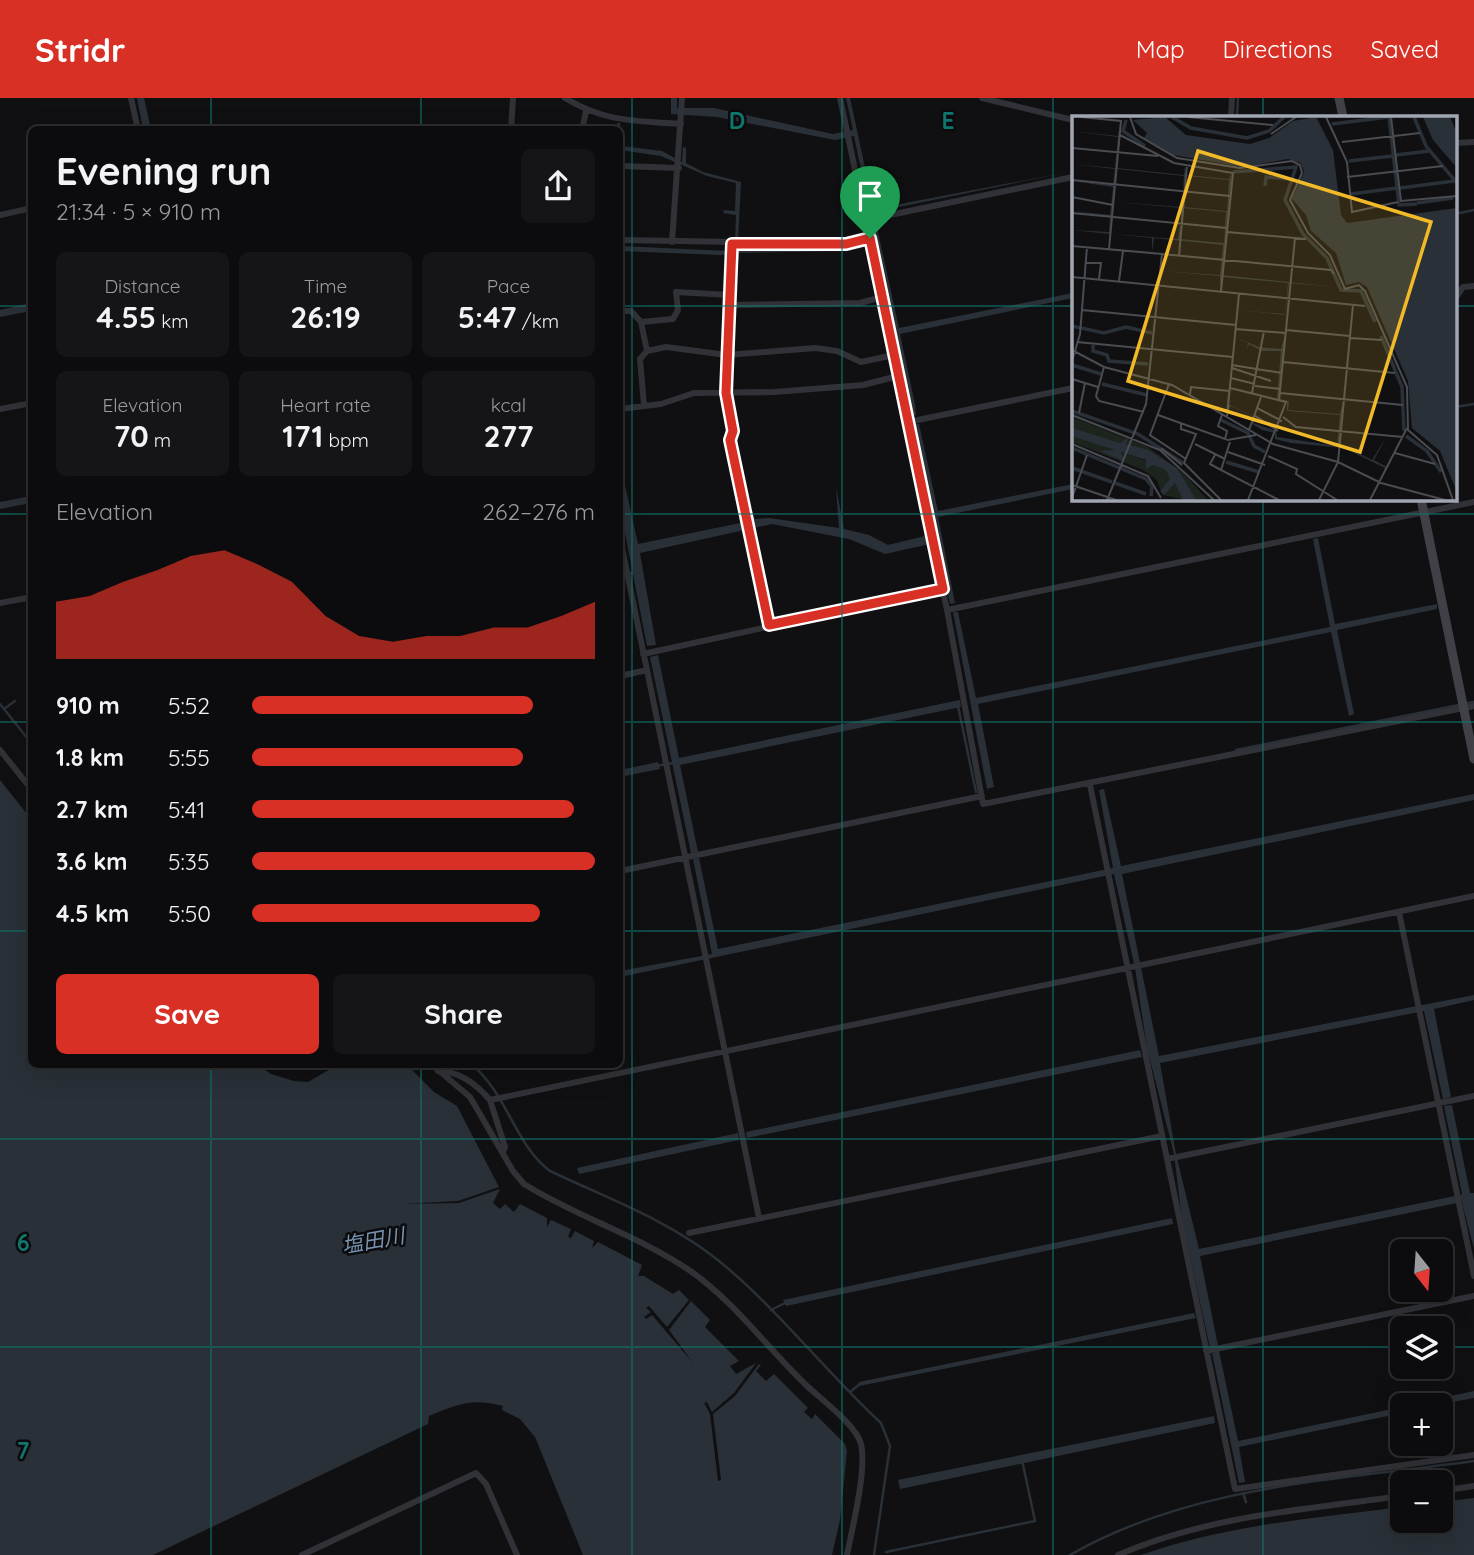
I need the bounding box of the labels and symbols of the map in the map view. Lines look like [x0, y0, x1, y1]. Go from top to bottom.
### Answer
text: D [729, 106, 745, 135]
text: E [941, 106, 955, 135]
inset map [1072, 116, 1456, 500]
pin [840, 166, 900, 238]
water label: 塩田川 [340, 1221, 408, 1258]
text: 6 [17, 1228, 29, 1257]
north arrow [1390, 1239, 1452, 1302]
text: 7 [17, 1436, 30, 1465]

